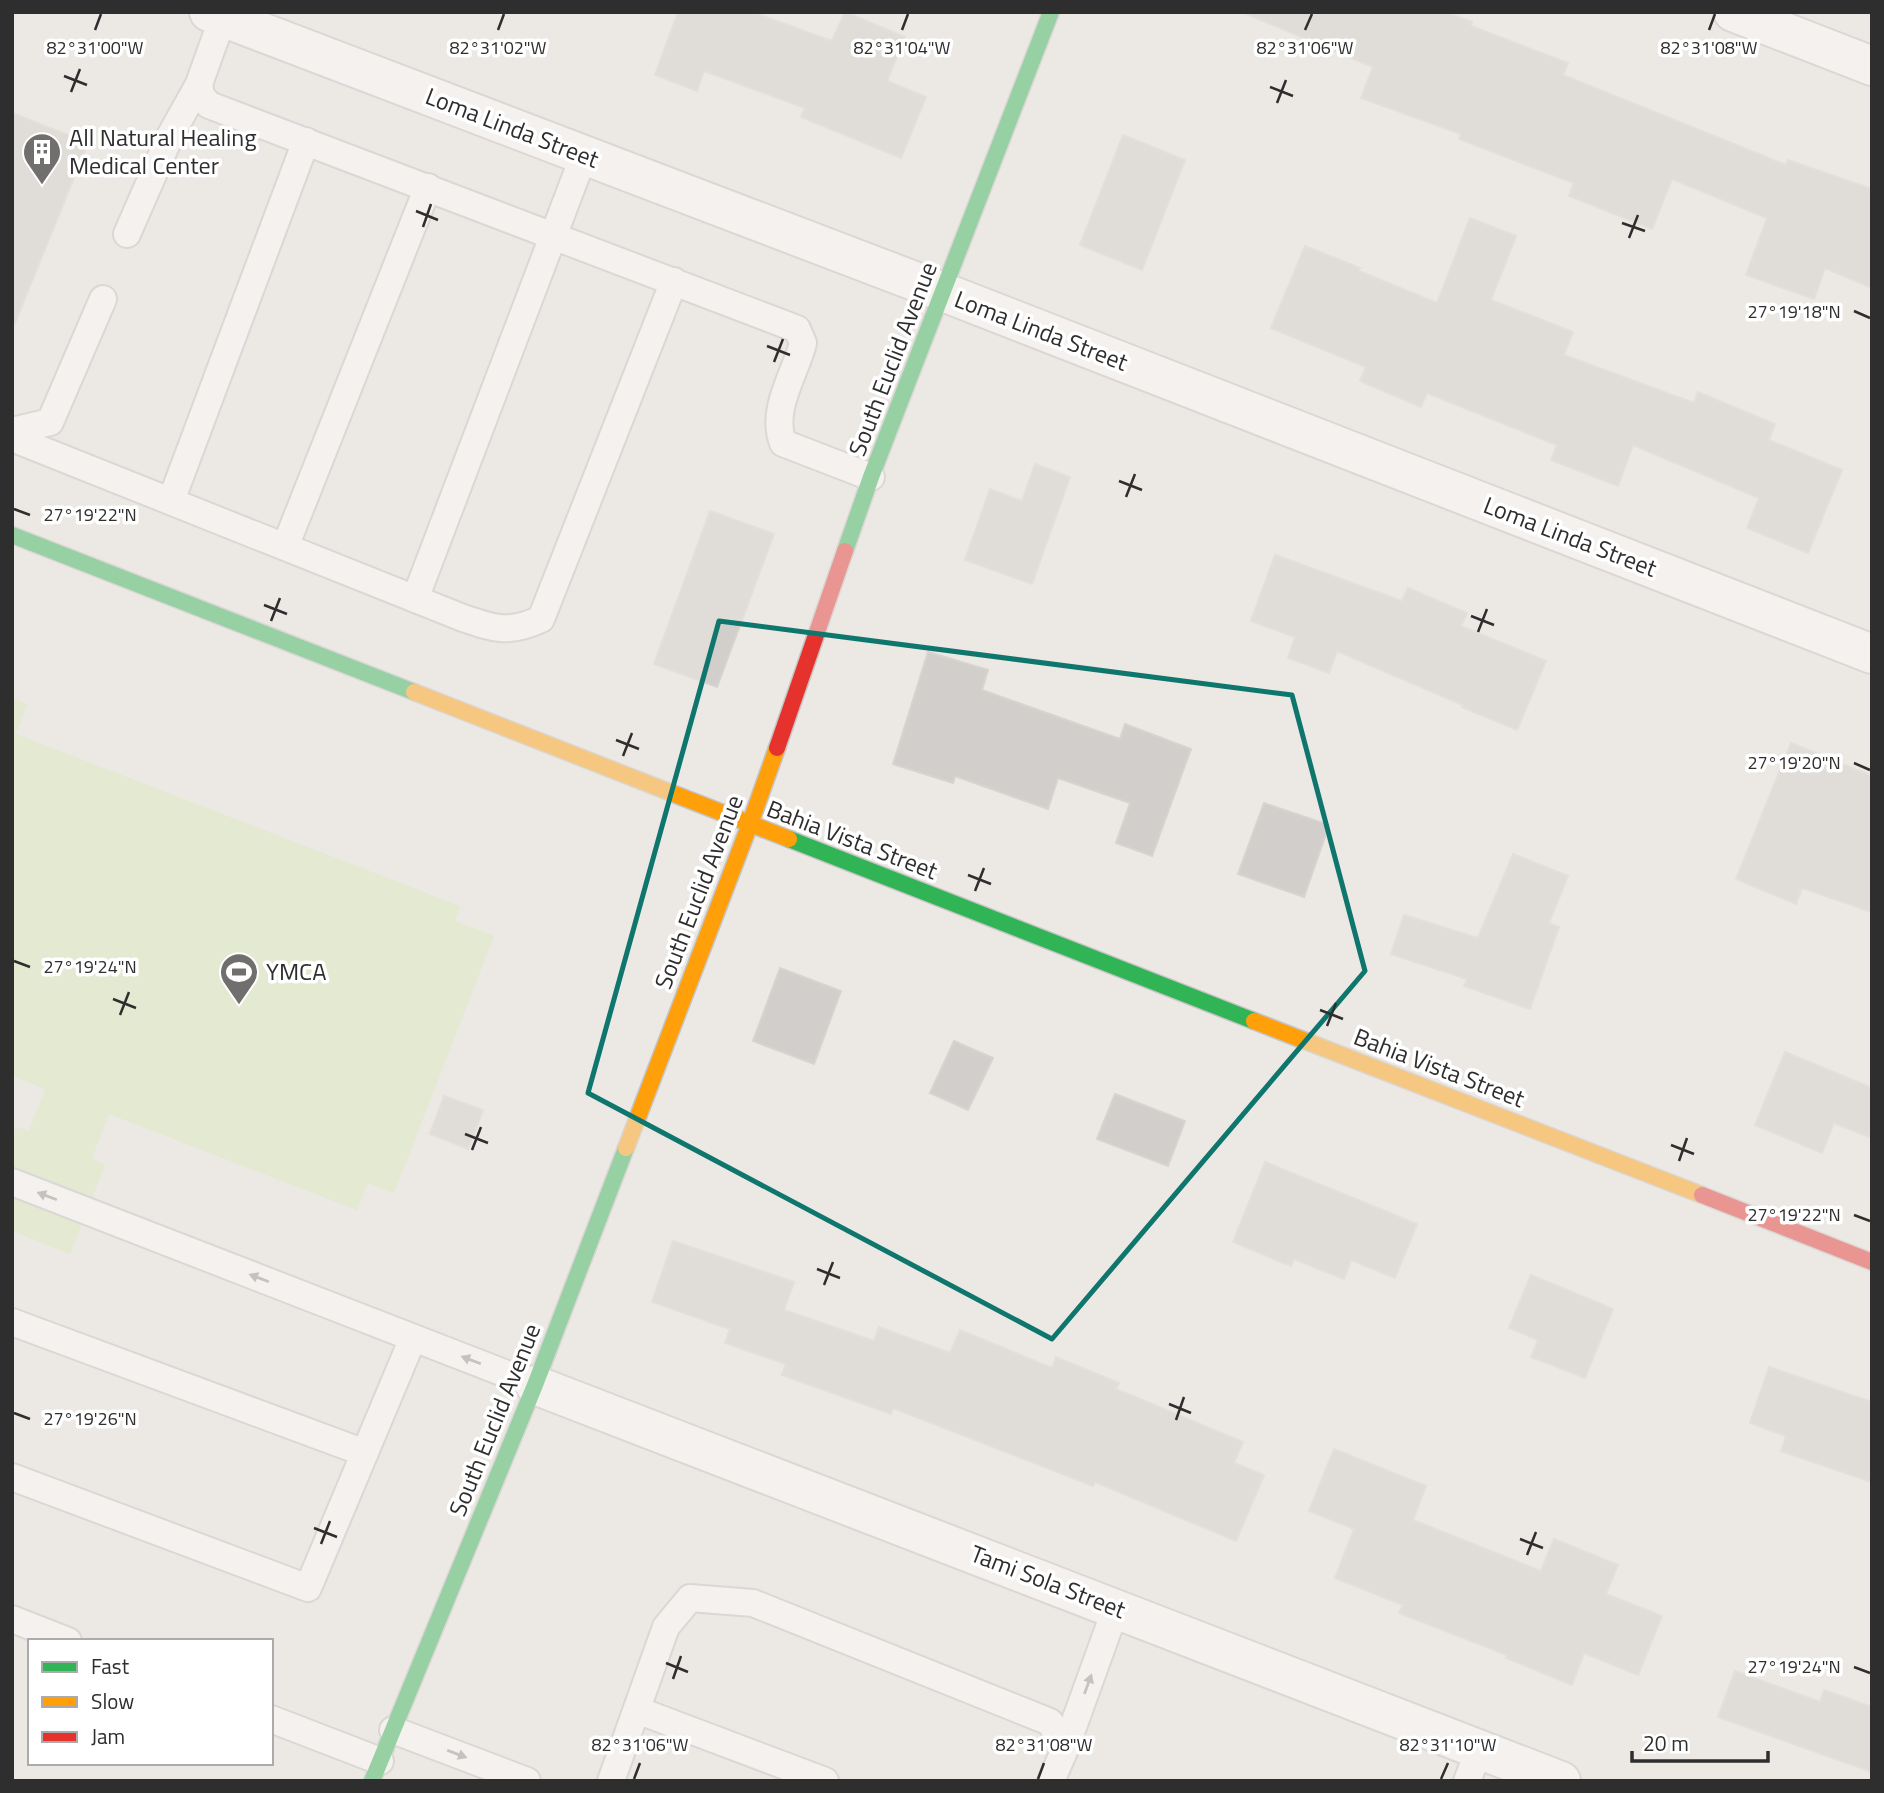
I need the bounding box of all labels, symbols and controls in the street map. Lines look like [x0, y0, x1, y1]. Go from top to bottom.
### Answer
text: 82°31'00"W [47, 34, 144, 61]
text: 82°31'02"W [450, 34, 547, 61]
text: 82°31'04"W [854, 34, 951, 61]
text: 82°31'06"W [1257, 34, 1354, 61]
text: 82°31'08"W [1661, 34, 1758, 61]
street label: Loma Linda Street [421, 77, 605, 177]
place label: All Natural Healing Medical Center [69, 119, 257, 183]
building icon: All Natural Healing Medical Center [21, 131, 63, 186]
street label: South Euclid Avenue [839, 256, 946, 461]
street label: Loma Linda Street [950, 280, 1134, 380]
text: 27°19'18"N [1747, 298, 1841, 325]
street label: Loma Linda Street [1479, 486, 1663, 586]
text: 27°19'22"N [43, 501, 137, 528]
text: 27°19'20"N [1747, 749, 1841, 776]
street label: South Euclid Avenue [645, 789, 752, 994]
street label: Bahia Vista Street [762, 790, 943, 888]
sports icon: YMCA [218, 951, 260, 1006]
text: 27°19'24"N [43, 953, 137, 980]
place label: YMCA [266, 953, 326, 989]
street label: Bahia Vista Street [1349, 1018, 1530, 1116]
one-way arrow [36, 1190, 57, 1201]
text: 27°19'22"N [1747, 1201, 1841, 1228]
one-way arrow [248, 1272, 269, 1283]
street label: South Euclid Avenue [439, 1318, 549, 1521]
one-way arrow [460, 1355, 481, 1366]
text: 27°19'26"N [43, 1405, 137, 1432]
street label: Tami Sola Street [966, 1535, 1132, 1627]
legend [28, 1639, 273, 1765]
text: Fast [91, 1650, 130, 1682]
text: 27°19'24"N [1747, 1653, 1841, 1680]
one-way arrow [1083, 1674, 1094, 1695]
text: Slow [91, 1685, 134, 1717]
text: Jam [91, 1720, 125, 1752]
scale bar [1632, 1720, 1769, 1764]
text: 20 m [1643, 1727, 1689, 1759]
text: 82°31'06"W [592, 1731, 689, 1758]
text: 82°31'08"W [996, 1731, 1093, 1758]
text: 82°31'10"W [1400, 1731, 1497, 1758]
one-way arrow [447, 1749, 468, 1760]

